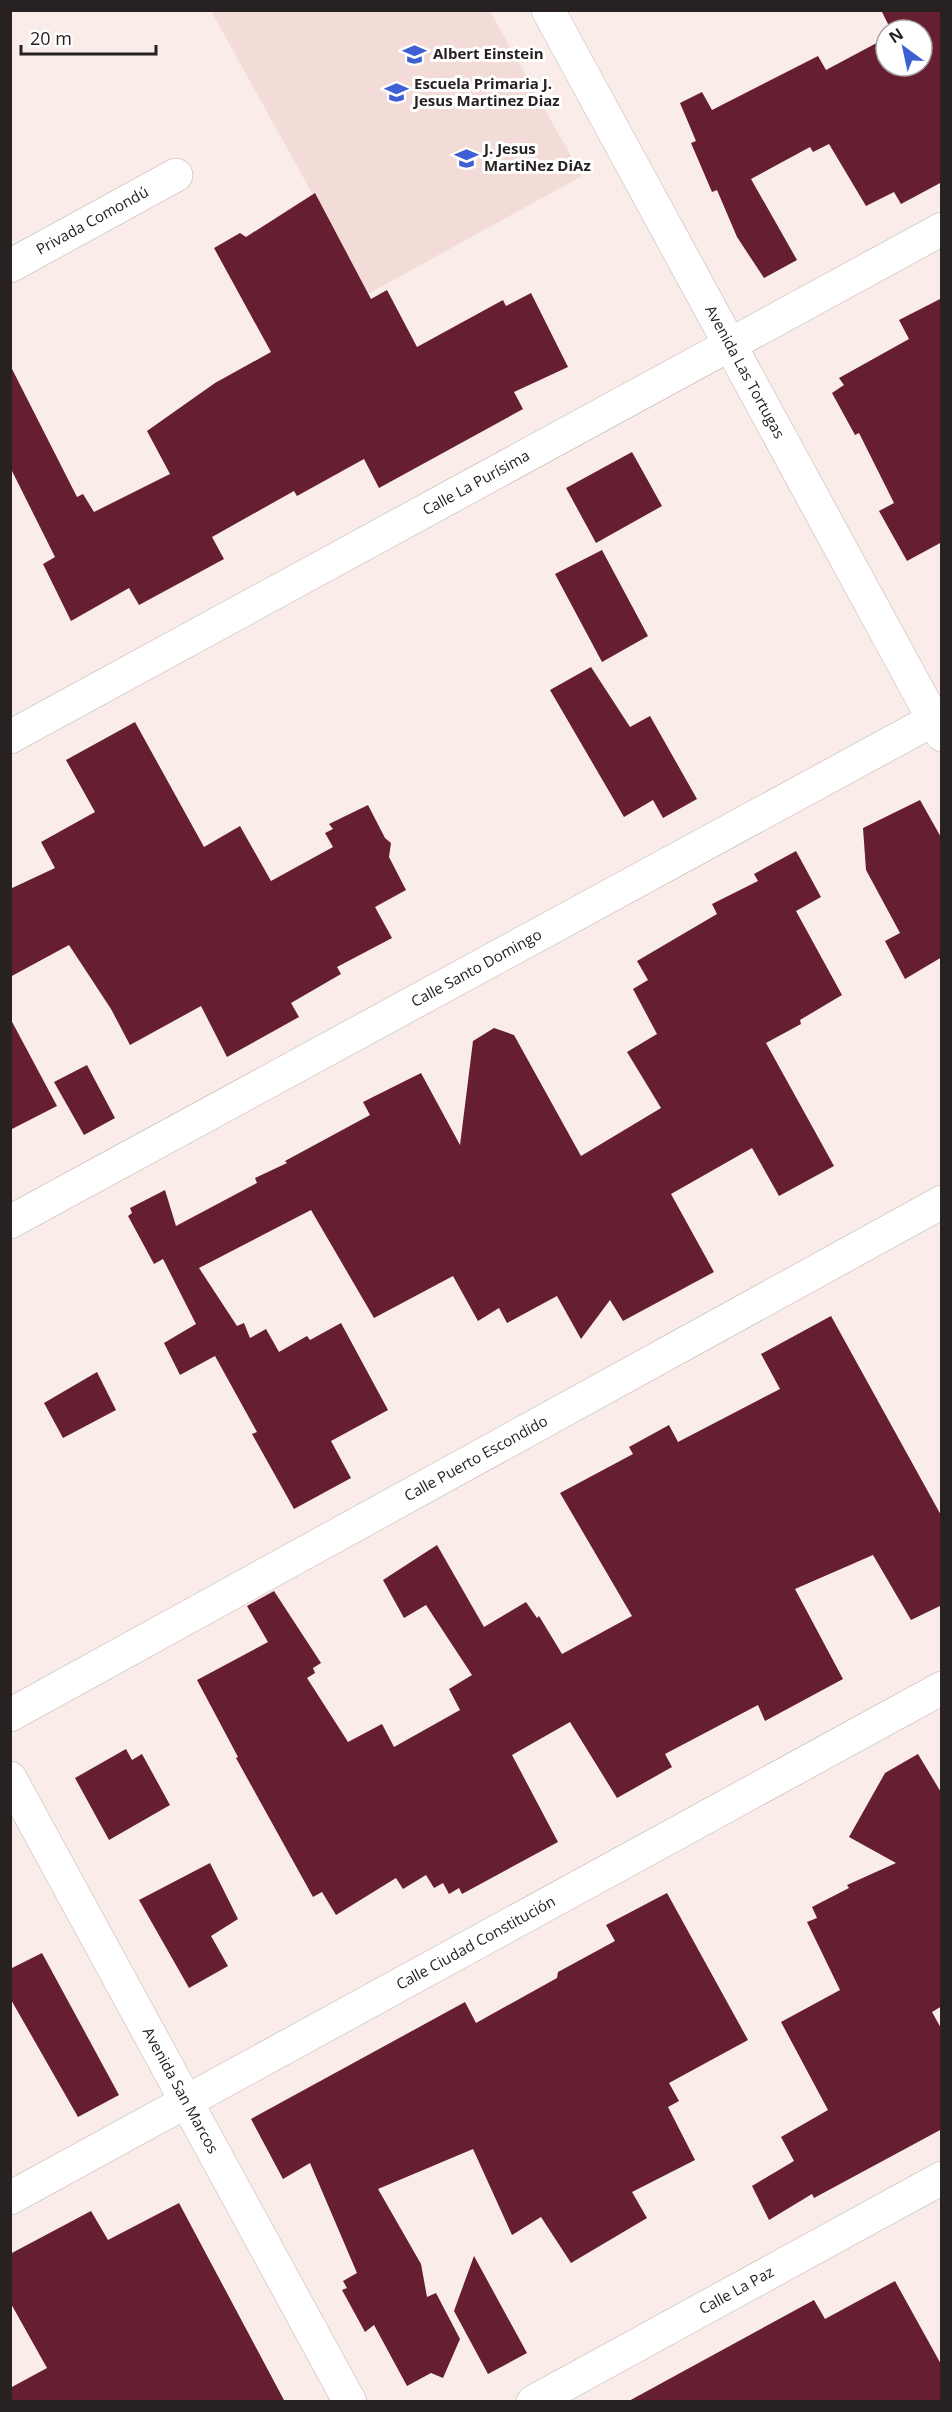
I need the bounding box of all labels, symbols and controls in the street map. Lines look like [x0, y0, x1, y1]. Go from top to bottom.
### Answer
scale bar [21, 18, 156, 56]
north arrow [874, 18, 934, 78]
text: N [884, 23, 907, 48]
text: 20 m [30, 26, 72, 50]
school or university icon: Albert Einstein [402, 41, 428, 67]
place label: Albert Einstein [433, 43, 544, 63]
place label: Escuela Primaria J. Jesus Martinez Diaz [412, 73, 560, 110]
school or university icon: Escuela Primaria J. Jesus Martinez Diaz [383, 80, 409, 106]
place label: J. Jesus MartiNez DiAz [482, 138, 591, 175]
school or university icon: J. Jesus MartiNez DiAz [453, 145, 479, 171]
street label: Privada Comondú [32, 181, 152, 259]
street label: Avenida Las Tortugas [701, 301, 790, 442]
street label: Calle La Purísima [419, 445, 533, 519]
street label: Calle Santo Domingo [407, 924, 545, 1011]
street label: Calle Puerto Escondido [400, 1410, 551, 1505]
street label: Calle Ciudad Constitución [392, 1891, 558, 1994]
street label: Avenida San Marcos [139, 2023, 224, 2157]
street label: Calle La Paz [695, 2261, 777, 2318]

